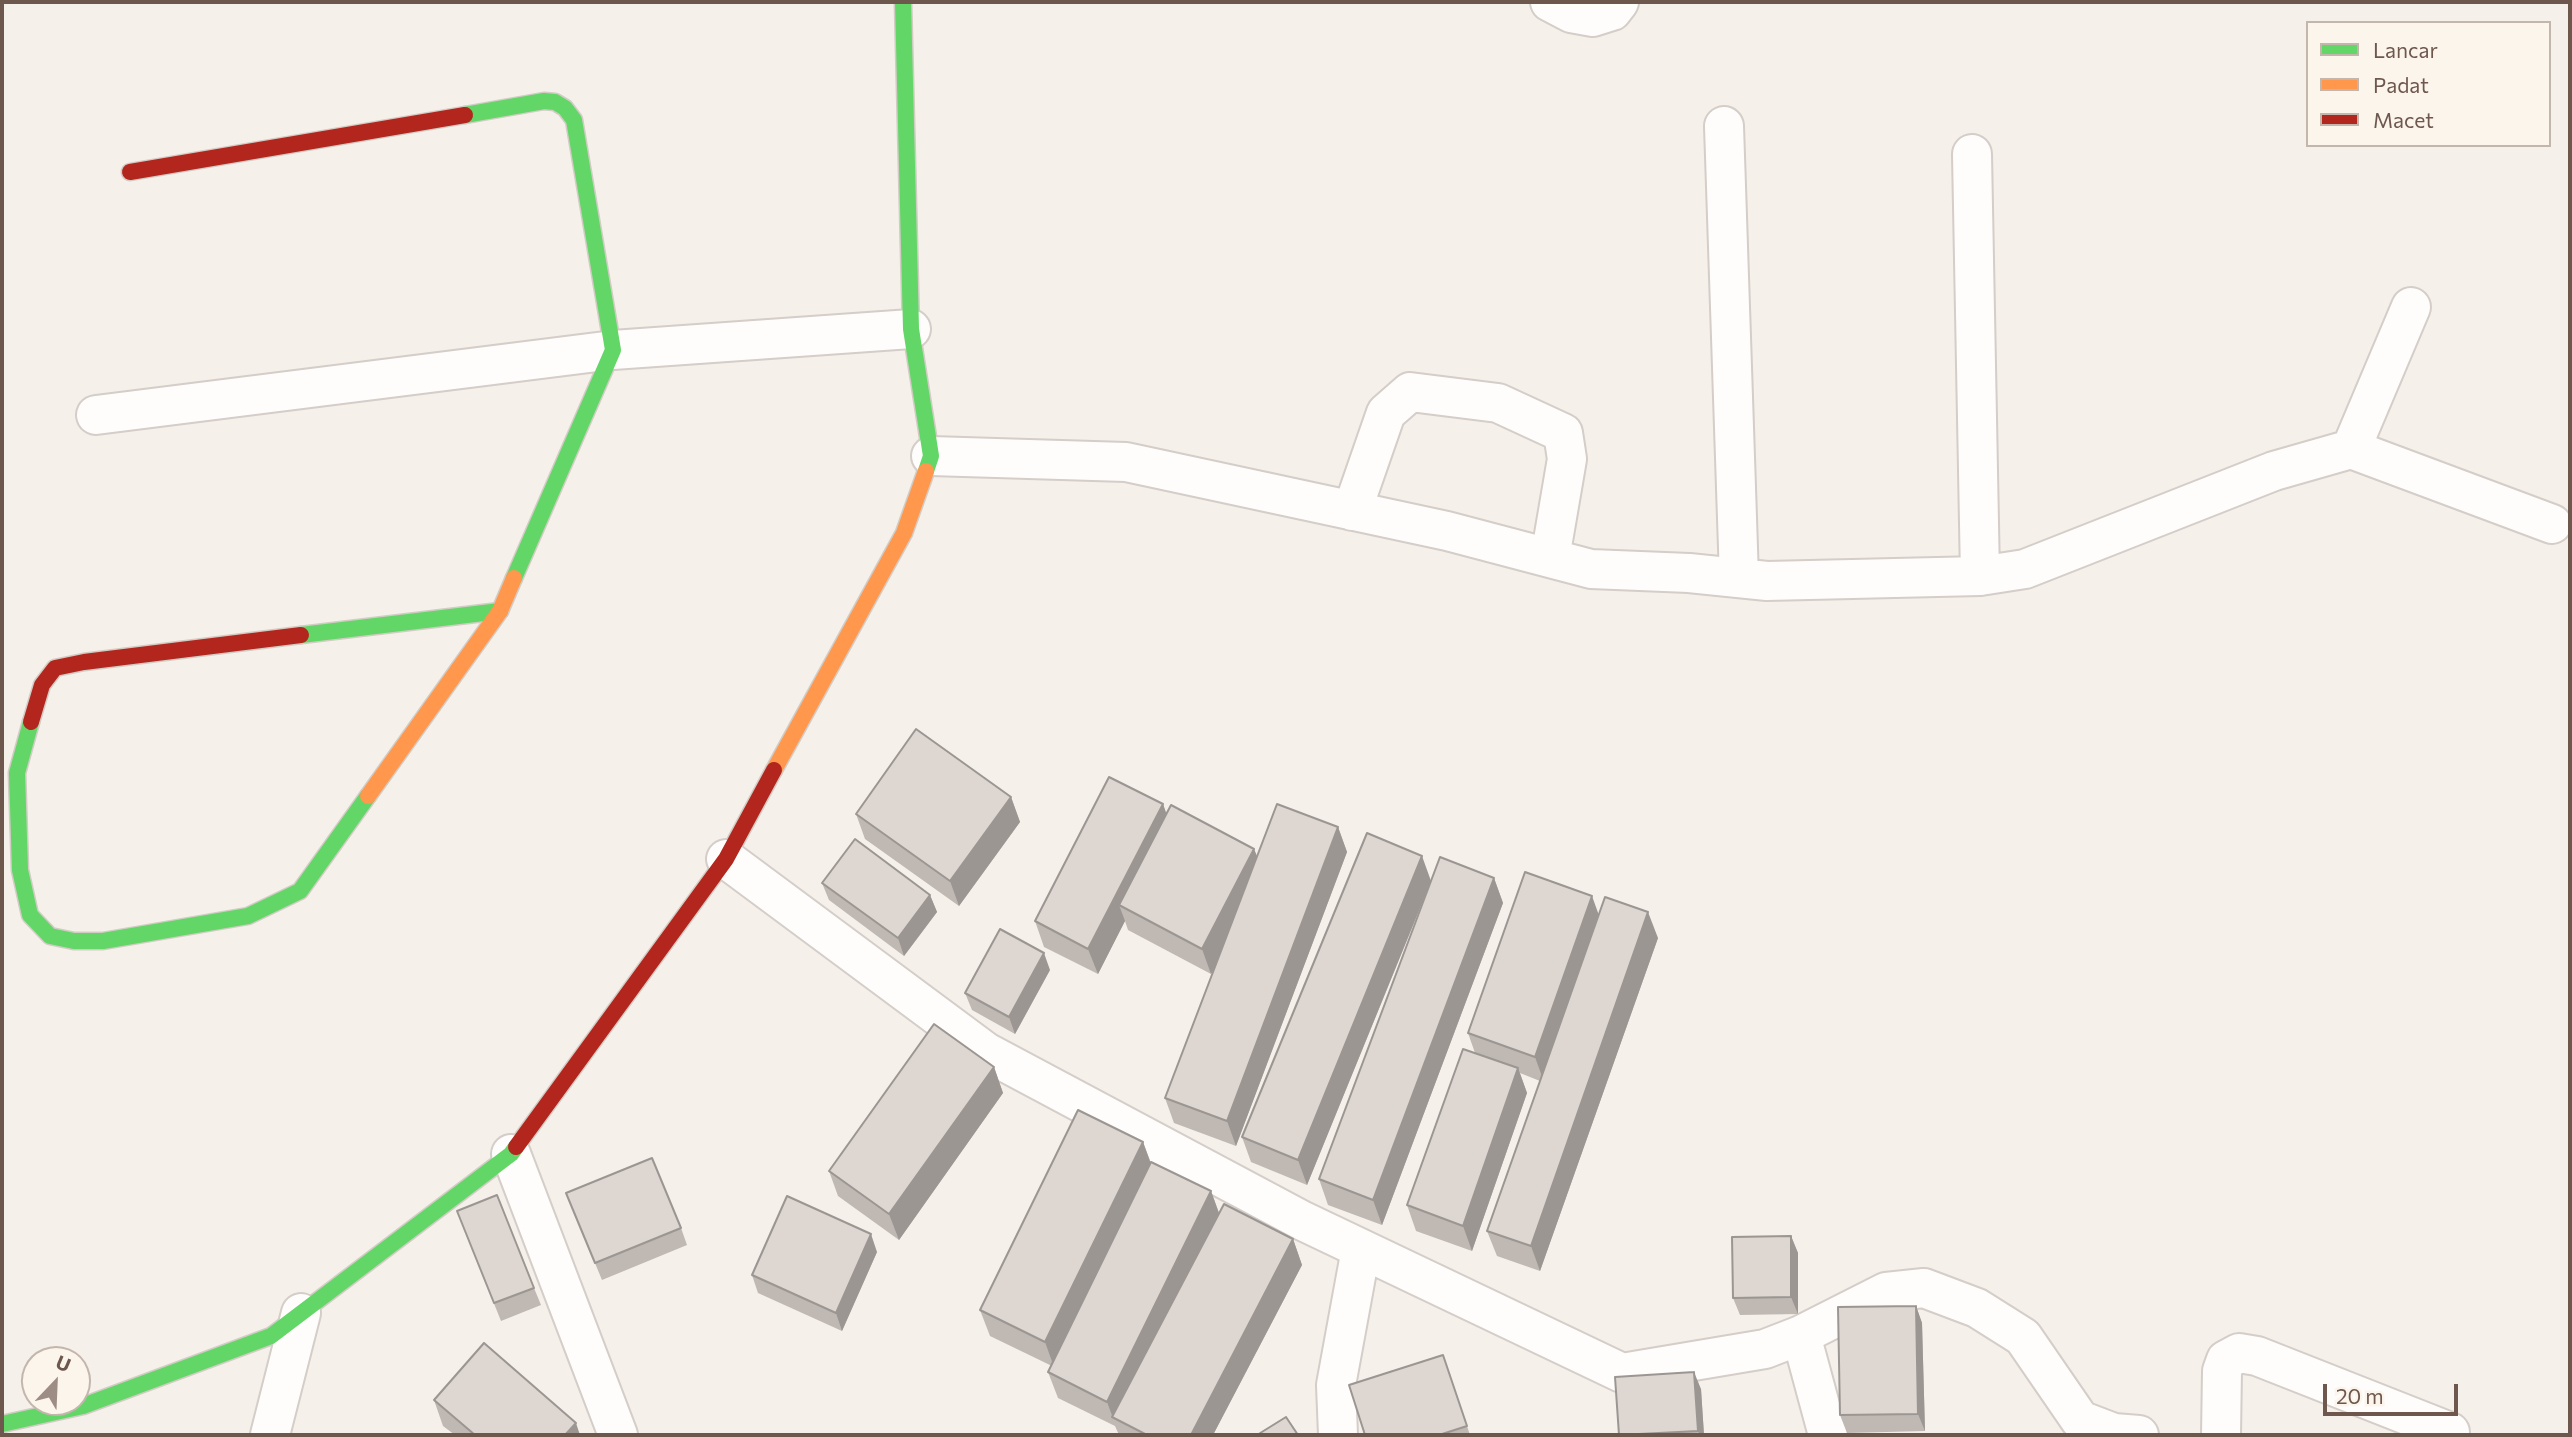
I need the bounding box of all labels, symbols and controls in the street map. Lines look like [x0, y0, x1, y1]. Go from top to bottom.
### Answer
legend [2306, 21, 2551, 147]
text: Lancar [2373, 37, 2438, 62]
text: Padat [2373, 72, 2429, 97]
text: Macet [2373, 107, 2434, 132]
north arrow [21, 1346, 91, 1416]
text: U [53, 1350, 74, 1376]
scale bar [2327, 1370, 2462, 1414]
text: 20 m [2336, 1383, 2384, 1408]

